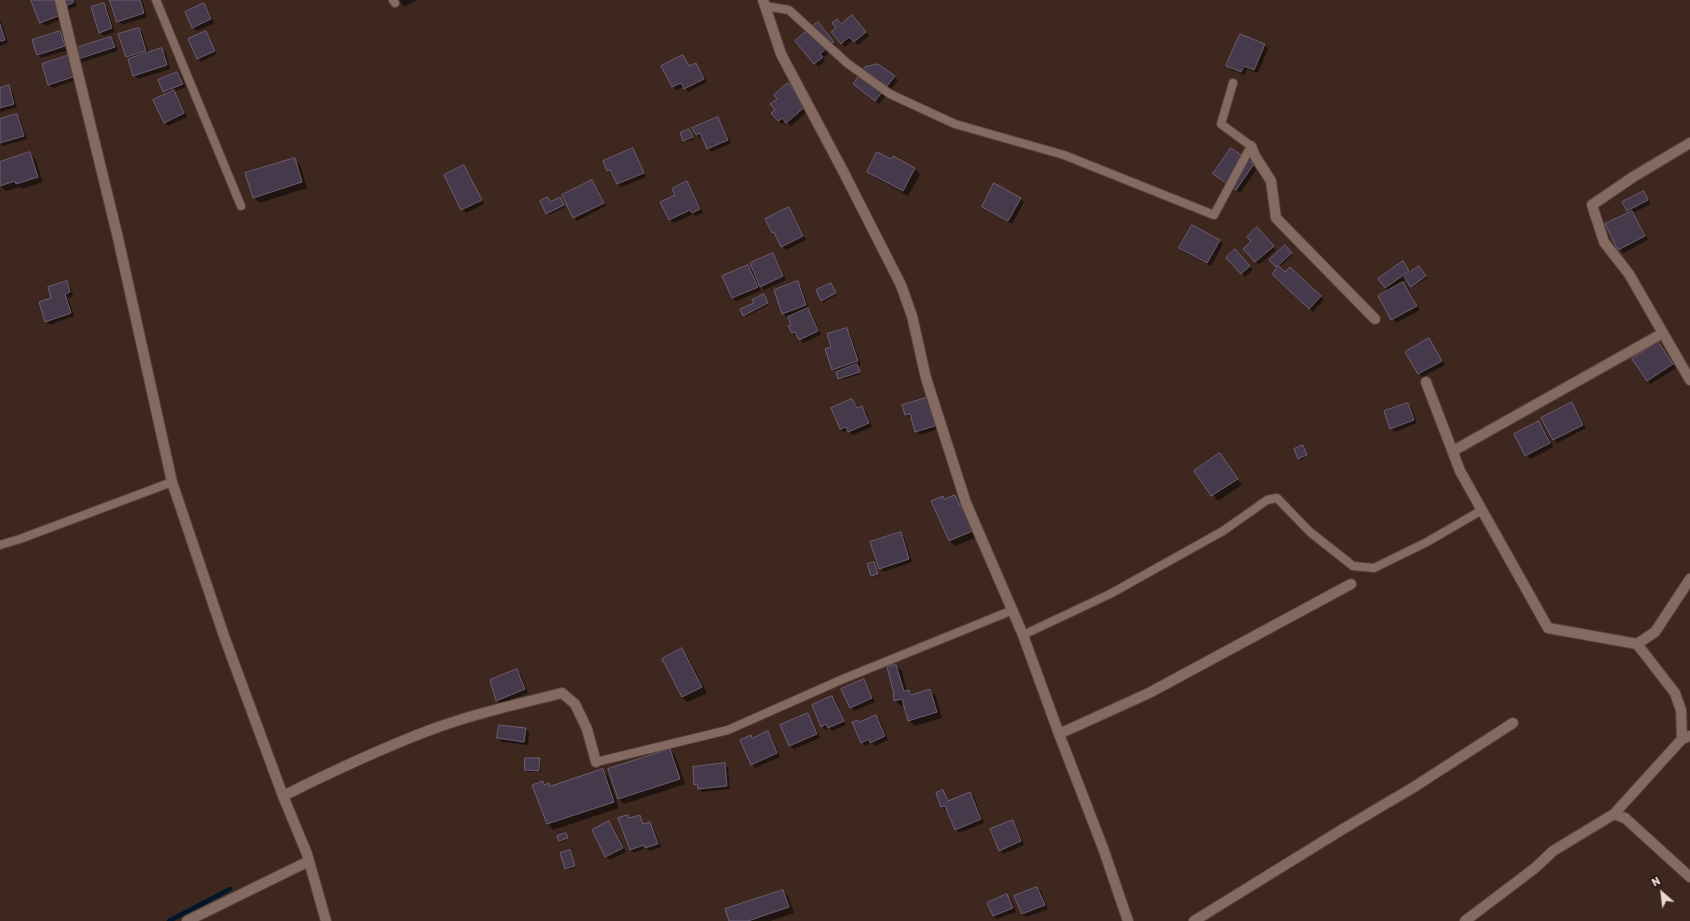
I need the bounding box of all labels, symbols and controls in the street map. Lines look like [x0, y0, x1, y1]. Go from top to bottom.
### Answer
north arrow [1642, 873, 1682, 913]
text: N [1650, 874, 1663, 890]

